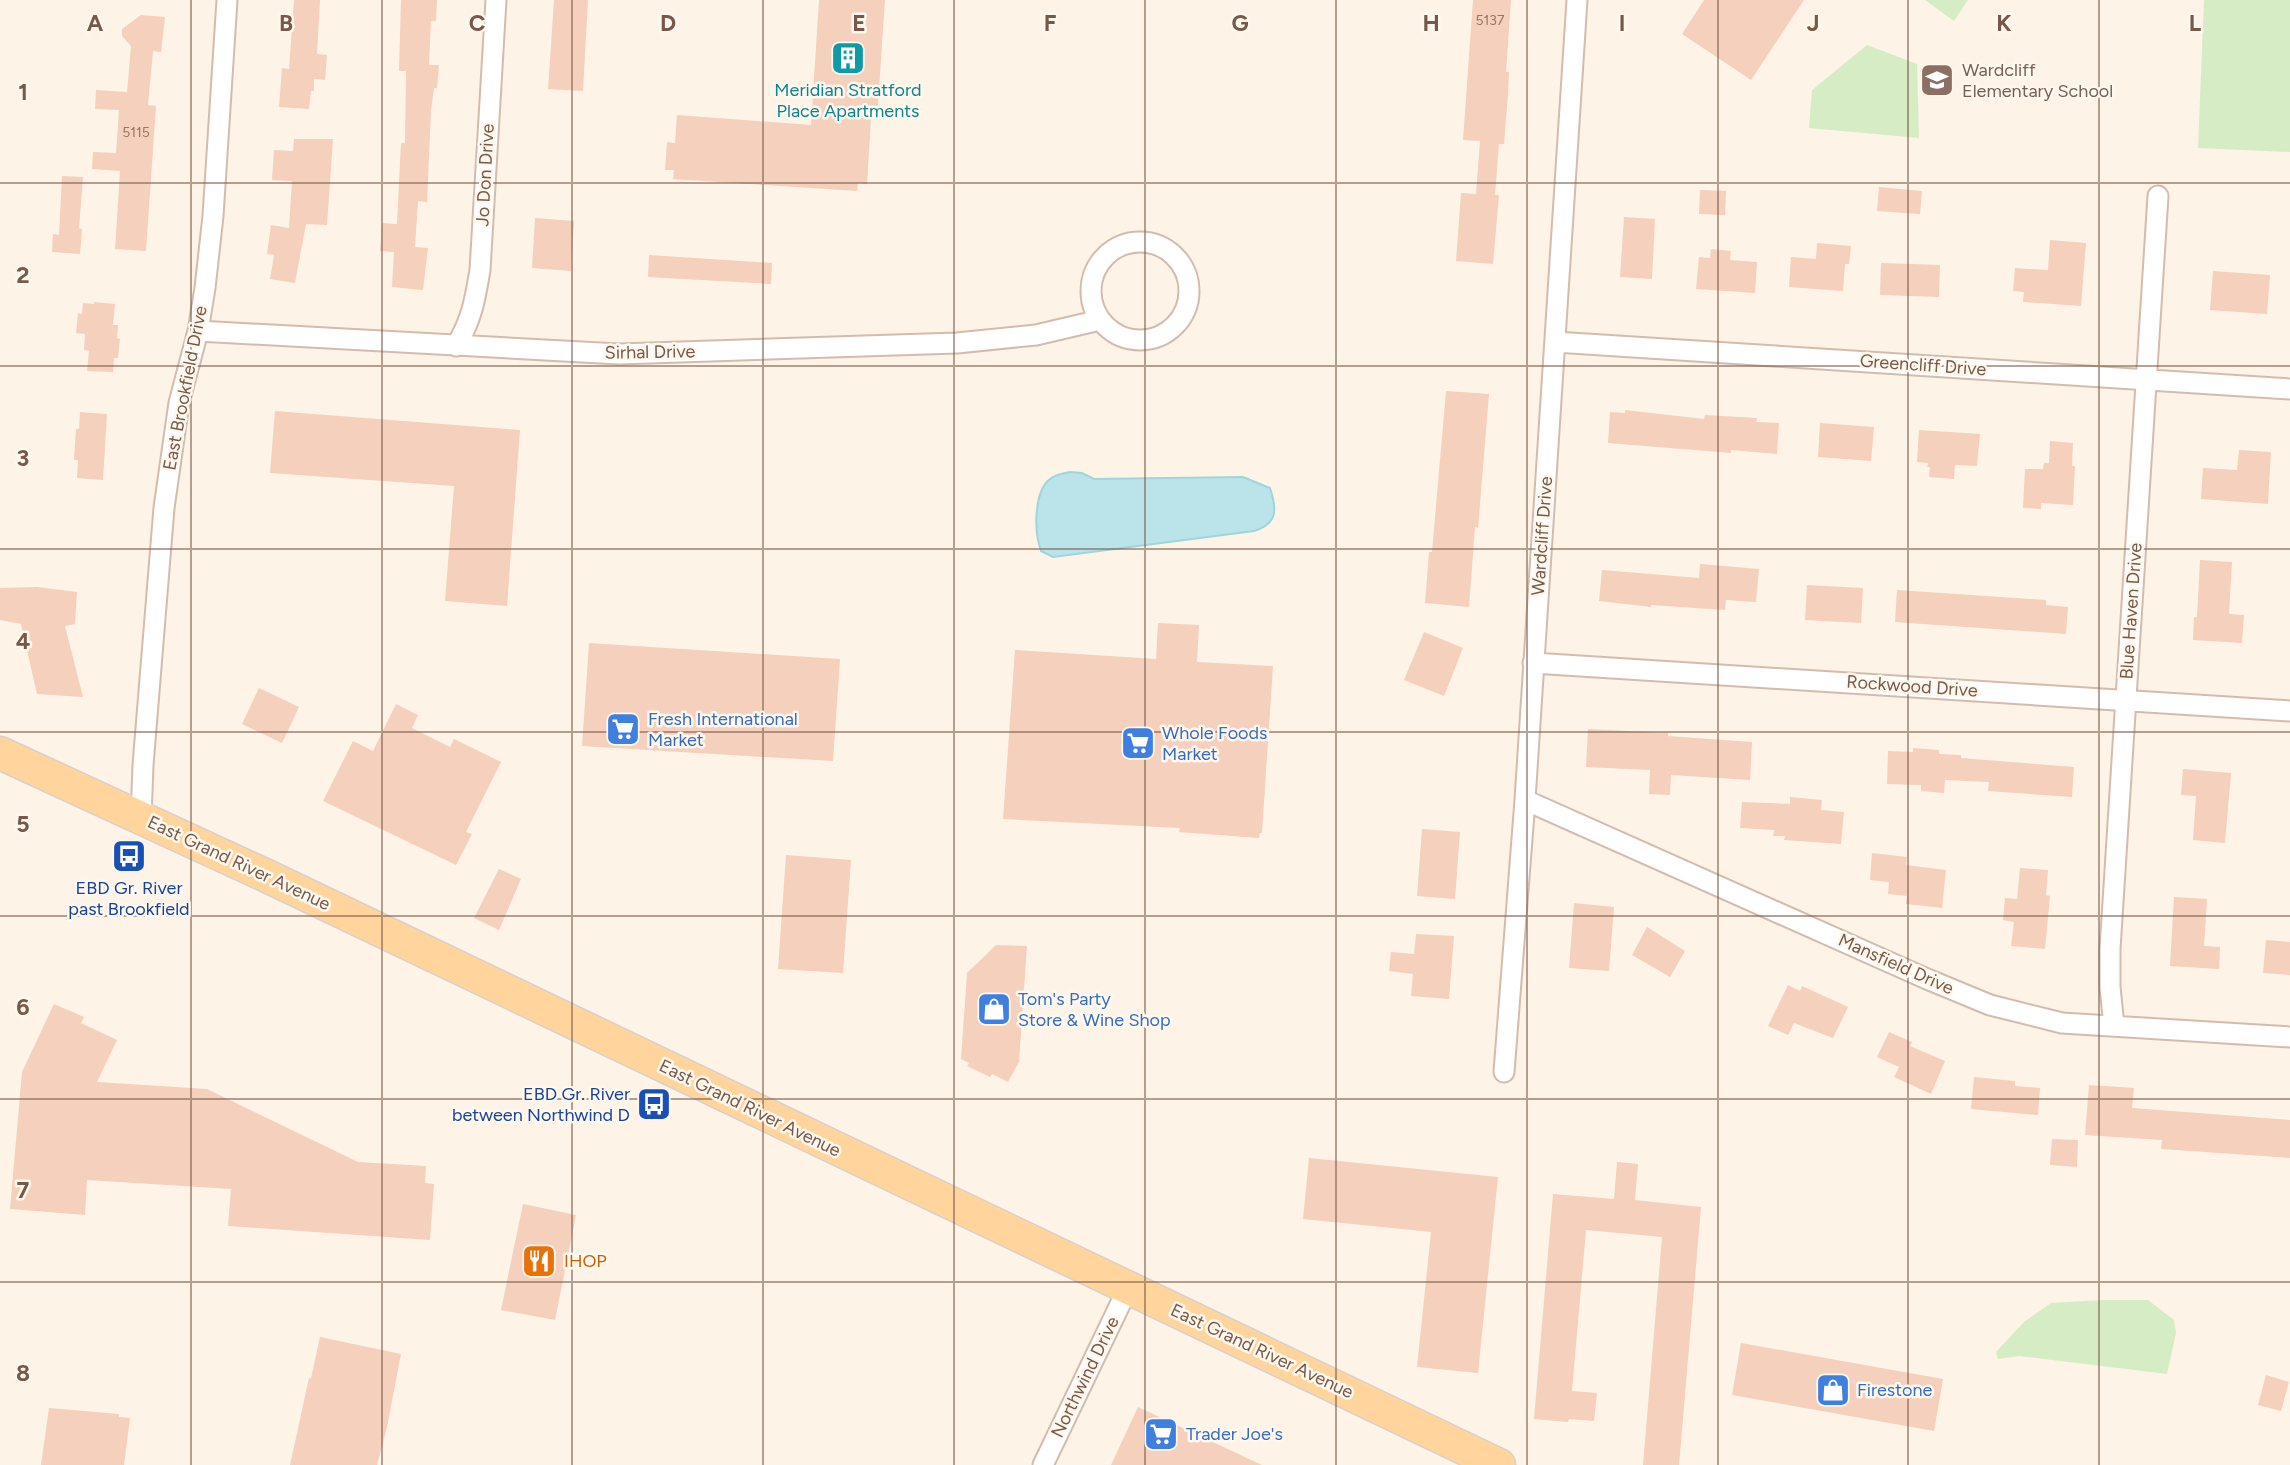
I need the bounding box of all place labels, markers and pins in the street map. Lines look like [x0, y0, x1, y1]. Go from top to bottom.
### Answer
building icon: Meridian Stratford Place Apartments [829, 39, 867, 77]
place label: Wardcliff Elementary School [1962, 59, 2113, 102]
school or university icon: Wardcliff Elementary School [1918, 61, 1956, 99]
place label: Meridian Stratford Place Apartments [774, 79, 922, 122]
place label: Fresh International Market [648, 708, 798, 751]
supermarket icon: Fresh International Market [604, 710, 642, 748]
place label: Whole Foods Market [1162, 722, 1267, 765]
supermarket icon: Whole Foods Market [1119, 724, 1157, 762]
bus stop icon: EBD Gr. River past Brookfield [110, 837, 148, 875]
place label: EBD Gr. River past Brookfield [68, 877, 190, 920]
place label: Tom's Party Store & Wine Shop [1018, 988, 1171, 1031]
shop icon: Tom's Party Store & Wine Shop [975, 990, 1013, 1028]
place label: EBD Gr. River between Northwind D [452, 1083, 630, 1126]
bus stop icon: EBD Gr. River between Northwind D [635, 1085, 673, 1123]
restaurant icon: IHOP [520, 1242, 558, 1280]
place label: IHOP [564, 1250, 607, 1272]
shop icon: Firestone [1814, 1371, 1852, 1409]
place label: Firestone [1857, 1379, 1932, 1401]
supermarket icon: Trader Joe's [1142, 1415, 1180, 1453]
place label: Trader Joe's [1186, 1423, 1283, 1445]

